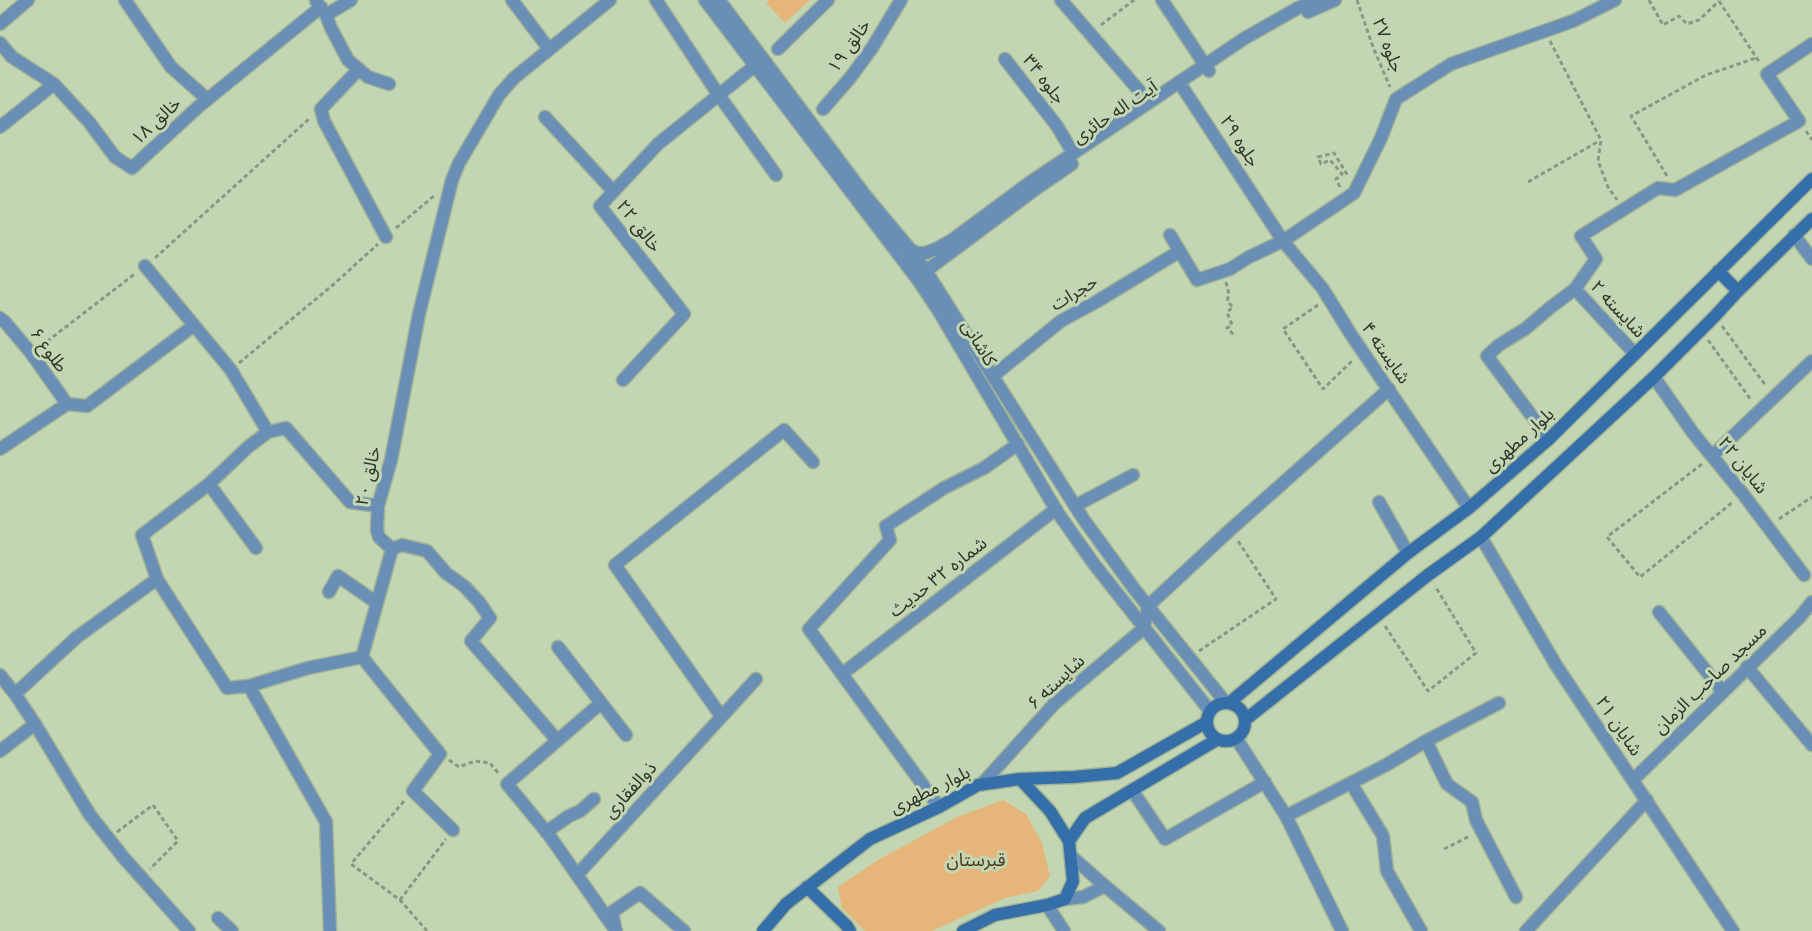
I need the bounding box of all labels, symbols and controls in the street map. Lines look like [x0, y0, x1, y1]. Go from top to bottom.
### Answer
street label: خالق ۱۹ [823, 15, 875, 77]
street label: جلوه ۲۷ [1368, 15, 1408, 75]
street label: جلوه ۳۴ [1018, 50, 1070, 108]
street label: آیت اله حائری [1068, 76, 1162, 148]
street label: خالق ۱۸ [127, 93, 185, 149]
street label: جلوه ۲۹ [1215, 111, 1265, 171]
street label: خالق ۲۲ [612, 196, 666, 256]
street label: حجرات [1047, 271, 1101, 315]
street label: شایسته ۲ [1586, 276, 1650, 342]
street label: کاشانی [957, 316, 1001, 370]
street label: شایسته ۴ [1357, 318, 1415, 388]
street label: طلوع ۶ [26, 323, 72, 377]
street label: بلوار مطهری [1480, 403, 1558, 477]
street label: شایان ۲۲ [1713, 432, 1773, 498]
street label: خالق ۲۰ [351, 444, 385, 508]
street label: شماره ۳۲ حدیث [885, 532, 991, 622]
street label: مسجد صاحب الزمان [1649, 619, 1771, 739]
street label: شایسته ۶ [1023, 650, 1089, 714]
street label: شایان ۲۱ [1591, 692, 1647, 760]
street label: ذوالفقاری [599, 757, 661, 823]
street label: بلوار مطهری [886, 761, 974, 819]
park label: قبرستان [946, 849, 1006, 871]

